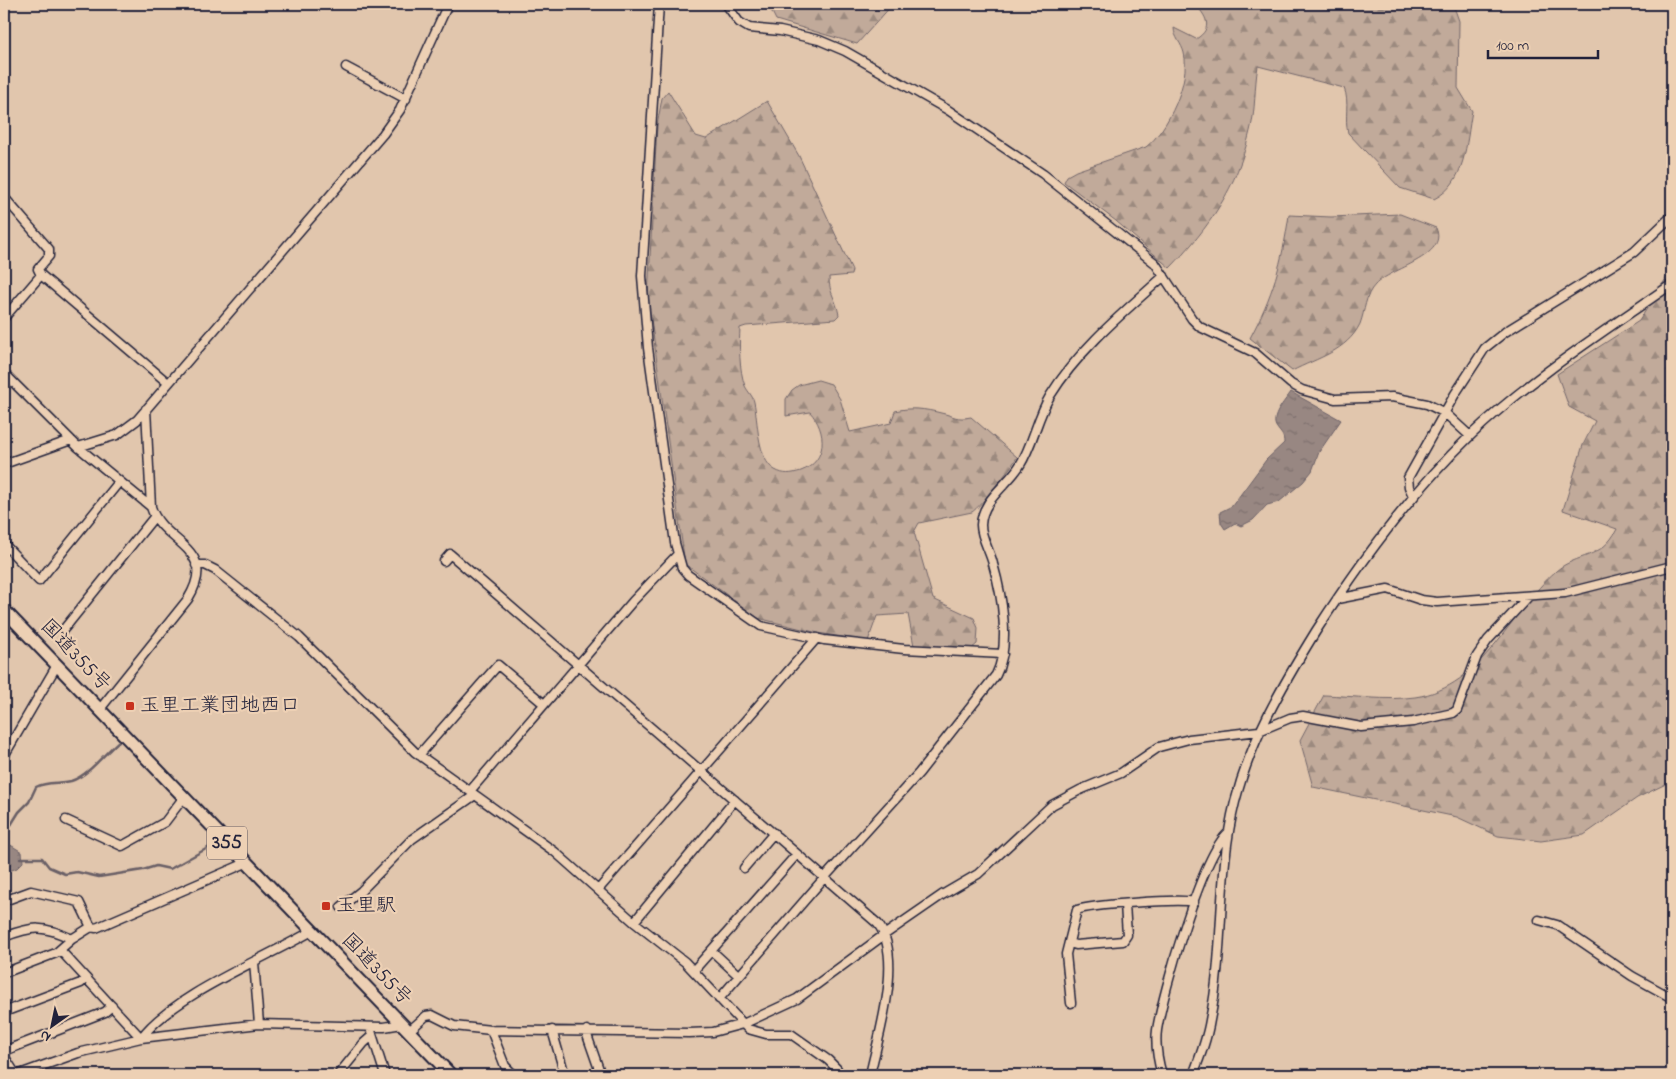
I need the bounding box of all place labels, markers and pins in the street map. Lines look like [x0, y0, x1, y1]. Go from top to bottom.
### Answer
place label: 玉里工業団地西口 [140, 692, 300, 721]
marker: 玉里工業団地西口 [124, 700, 136, 712]
place label: 玉里駅 [336, 892, 396, 921]
marker: 玉里駅 [320, 900, 332, 912]

